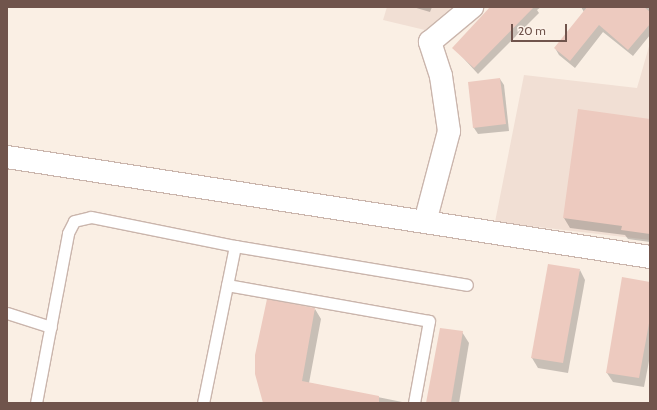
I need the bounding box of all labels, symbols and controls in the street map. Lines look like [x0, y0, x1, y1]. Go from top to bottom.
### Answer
scale bar [513, 16, 569, 42]
text: 20 m [518, 23, 546, 38]

